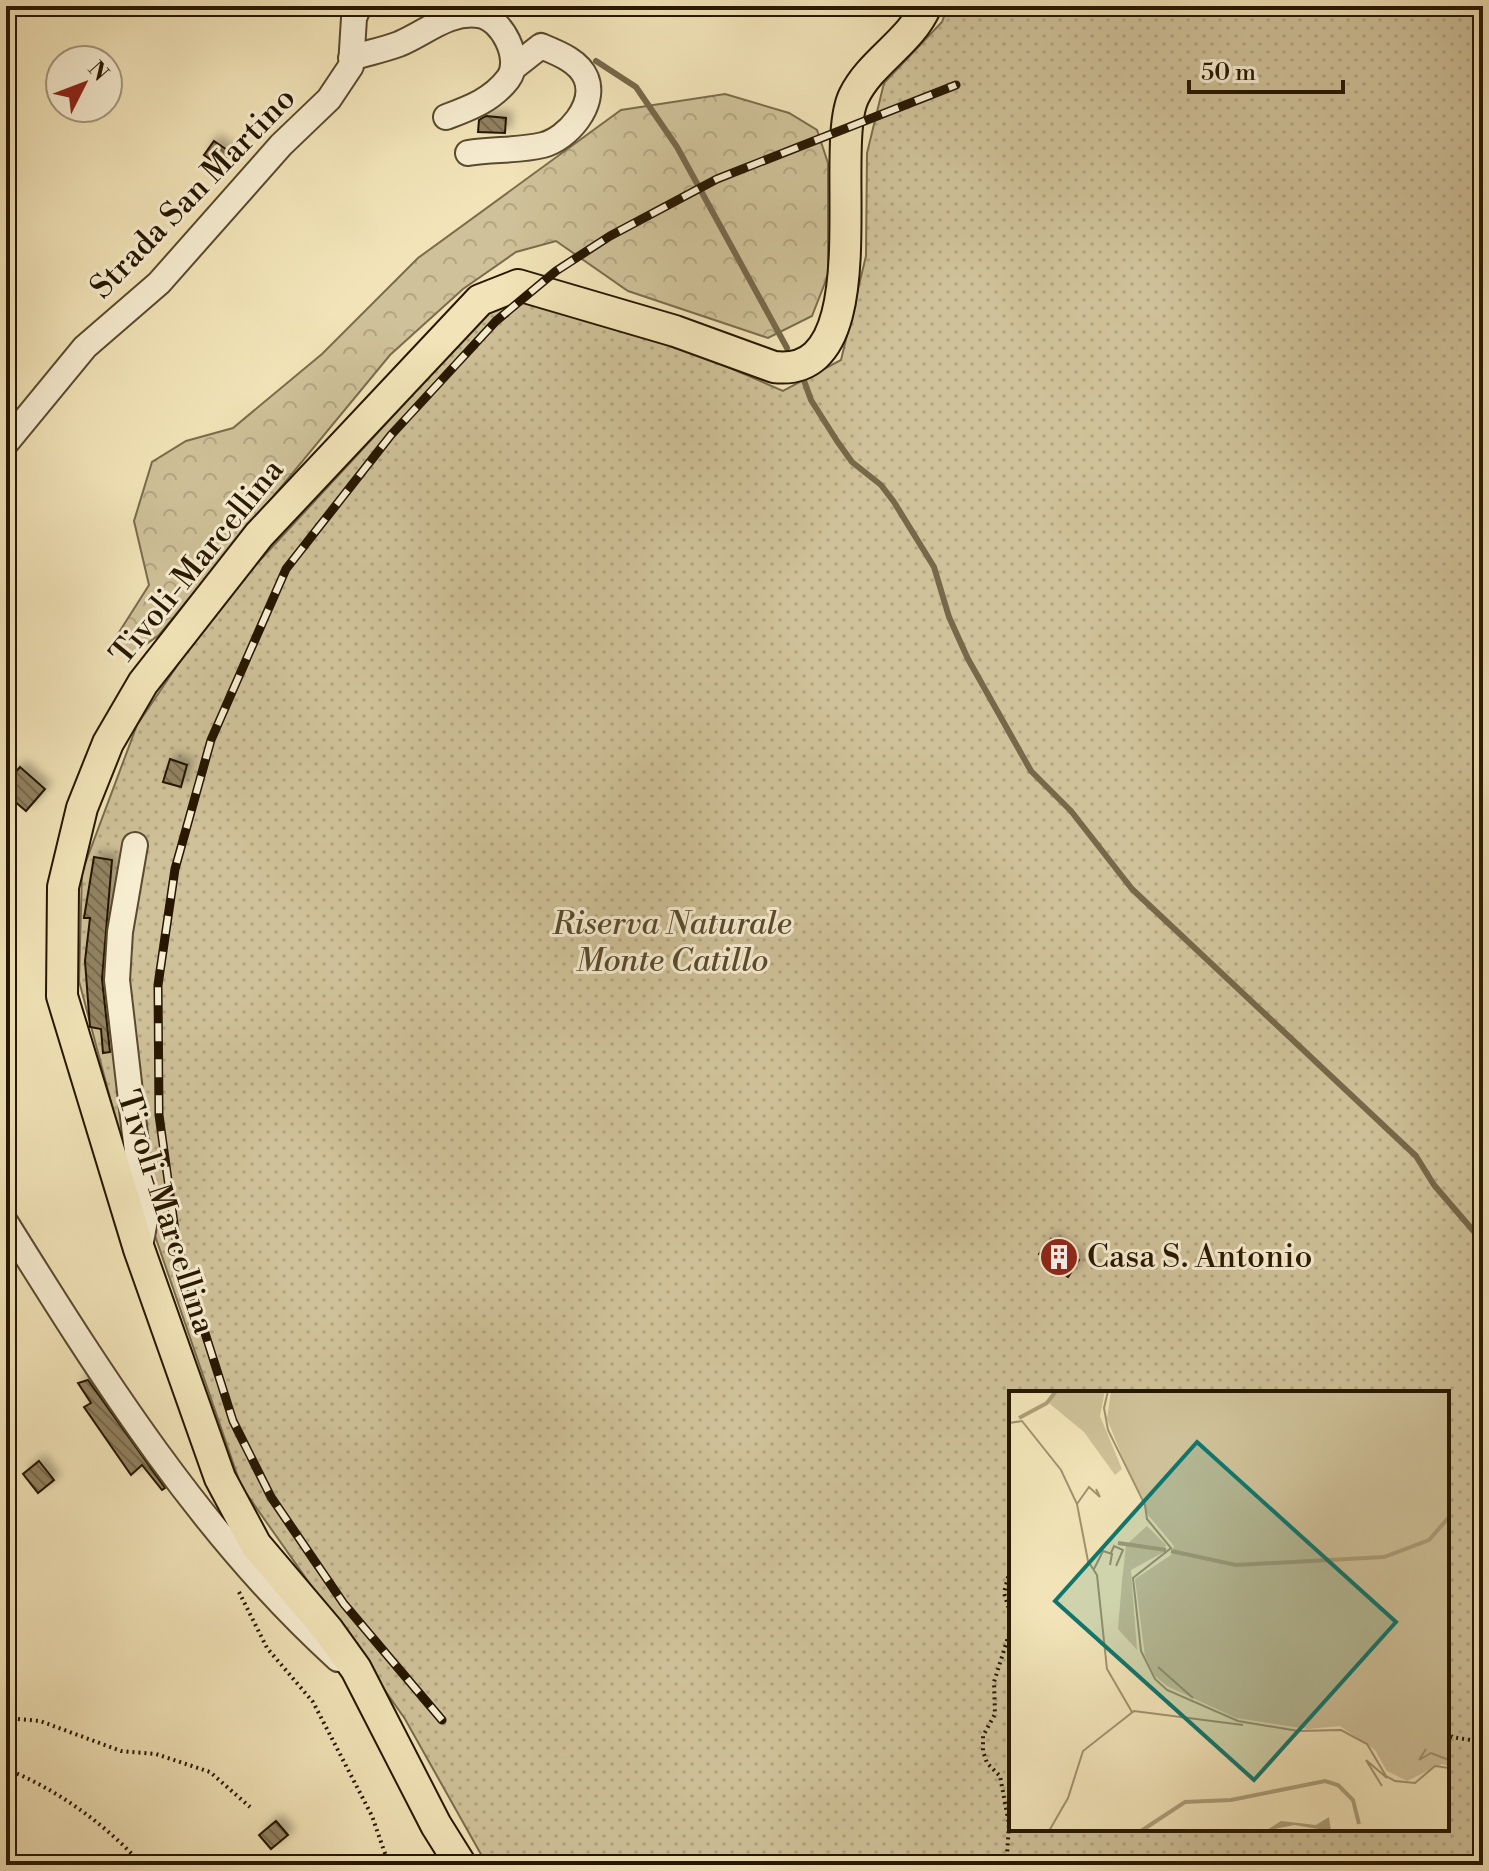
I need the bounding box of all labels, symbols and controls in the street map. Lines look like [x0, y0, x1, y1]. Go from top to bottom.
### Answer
north arrow [44, 44, 124, 124]
scale bar [1189, 44, 1343, 94]
text: N [82, 56, 114, 88]
text: 50 m [1201, 58, 1256, 88]
street label: Strada San Martino [82, 79, 304, 307]
street label: Tivoli-Marcellina [102, 450, 293, 673]
park label: Riserva Naturale Monte Catillo [551, 904, 792, 981]
street label: Tivoli-Marcellina [108, 1085, 224, 1340]
building icon: Casa S. Antonio [1038, 1236, 1080, 1278]
place label: Casa S. Antonio [1087, 1237, 1313, 1277]
inset map [1009, 1391, 1449, 1831]

